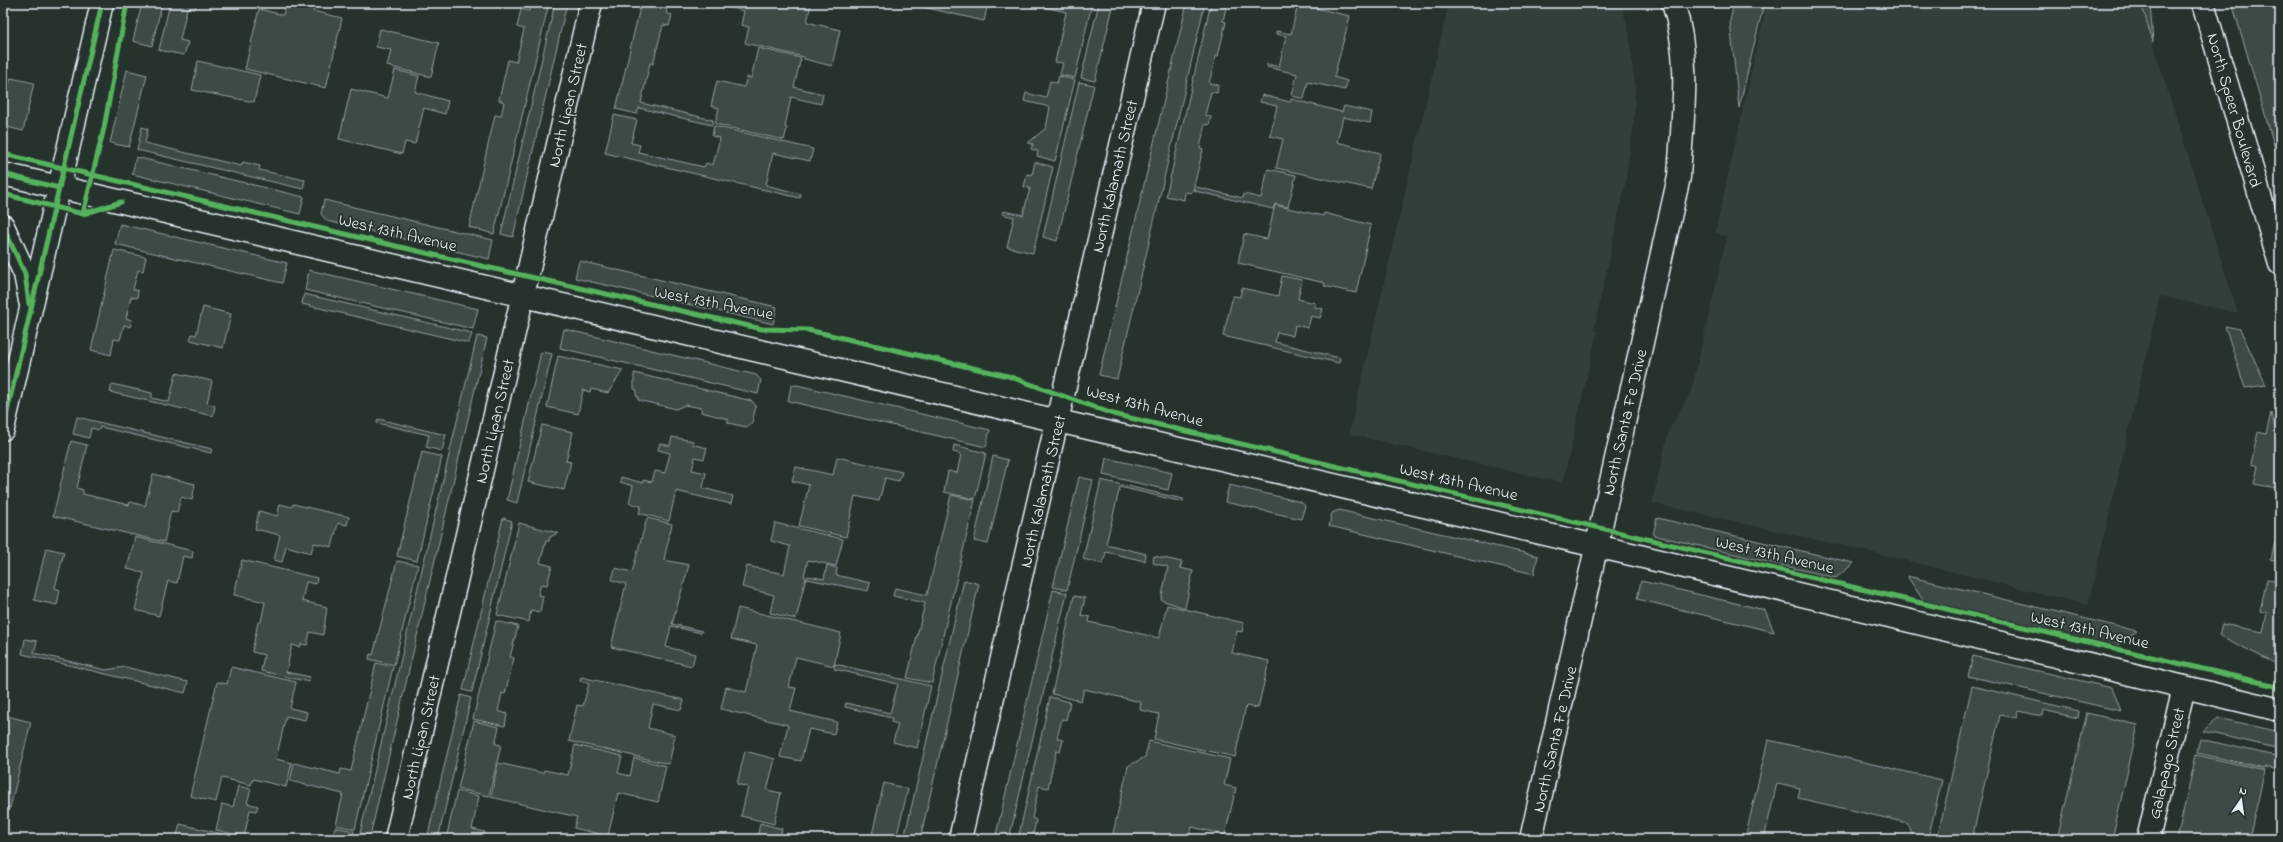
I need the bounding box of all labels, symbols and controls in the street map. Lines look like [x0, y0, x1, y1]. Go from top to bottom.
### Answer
street label: North Speer Boulevard [2200, 30, 2268, 191]
street label: North Lipan Street [542, 40, 595, 170]
street label: North Kalamath Street [1086, 97, 1145, 255]
street label: West 13th Avenue [336, 208, 460, 259]
street label: West 13th Avenue [652, 280, 776, 327]
street label: North Santa Fe Drive [1596, 346, 1655, 498]
street label: North Lipan Street [469, 356, 522, 486]
street label: West 13th Avenue [1083, 379, 1207, 434]
street label: North Kalamath Street [1014, 412, 1073, 570]
street label: West 13th Avenue [1397, 457, 1521, 508]
street label: West 13th Avenue [1713, 530, 1837, 581]
street label: West 13th Avenue [2028, 605, 2152, 656]
street label: North Santa Fe Drive [1526, 663, 1585, 815]
street label: North Lipan Street [395, 672, 448, 802]
street label: Galapago Street [2142, 705, 2194, 822]
north arrow [2221, 780, 2261, 820]
text: N [2238, 783, 2248, 800]

